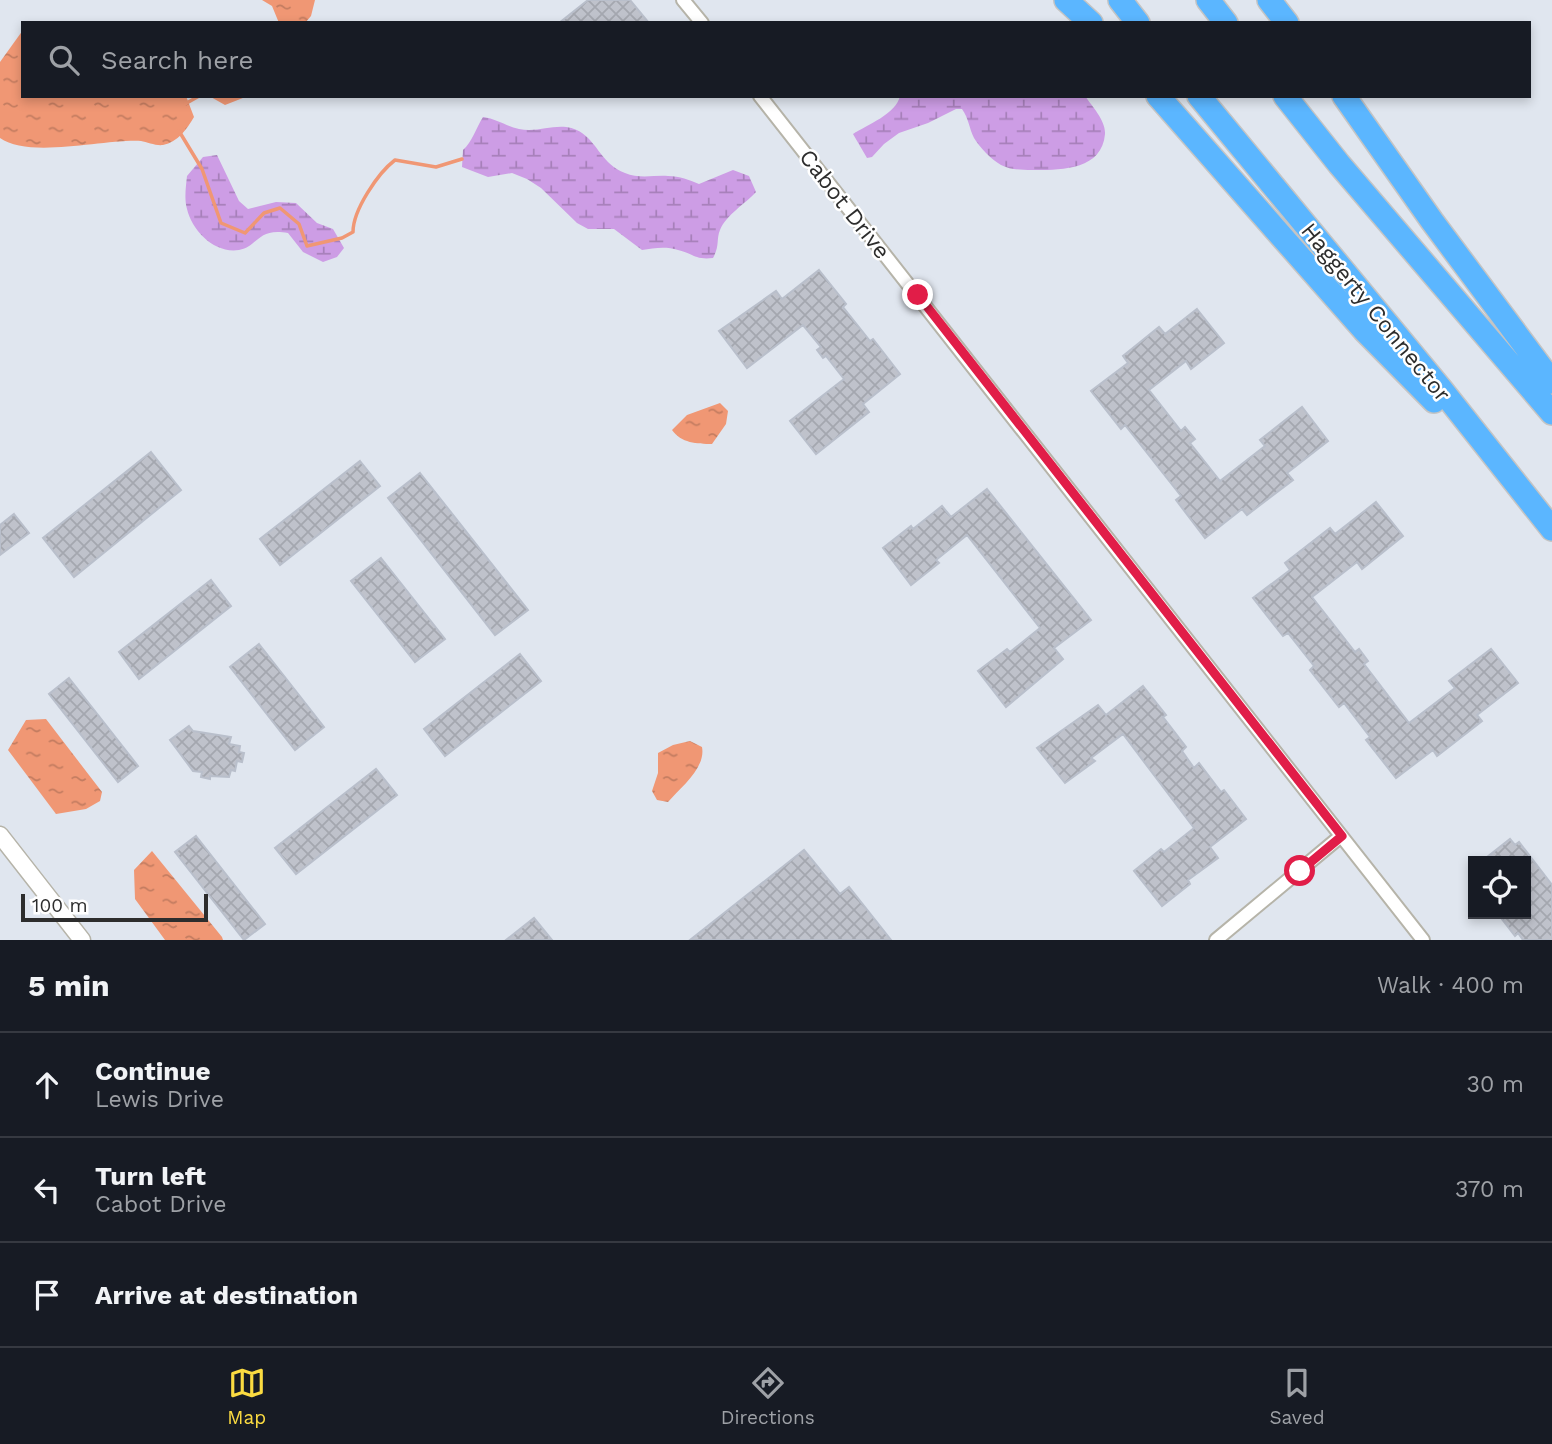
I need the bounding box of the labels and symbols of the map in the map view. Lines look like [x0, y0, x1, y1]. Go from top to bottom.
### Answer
street label: Cabot Drive [793, 144, 896, 264]
street label: Haggerty Connector [1295, 218, 1456, 407]
route end [902, 279, 933, 310]
route start [1284, 855, 1315, 886]
scale bar [21, 891, 208, 923]

